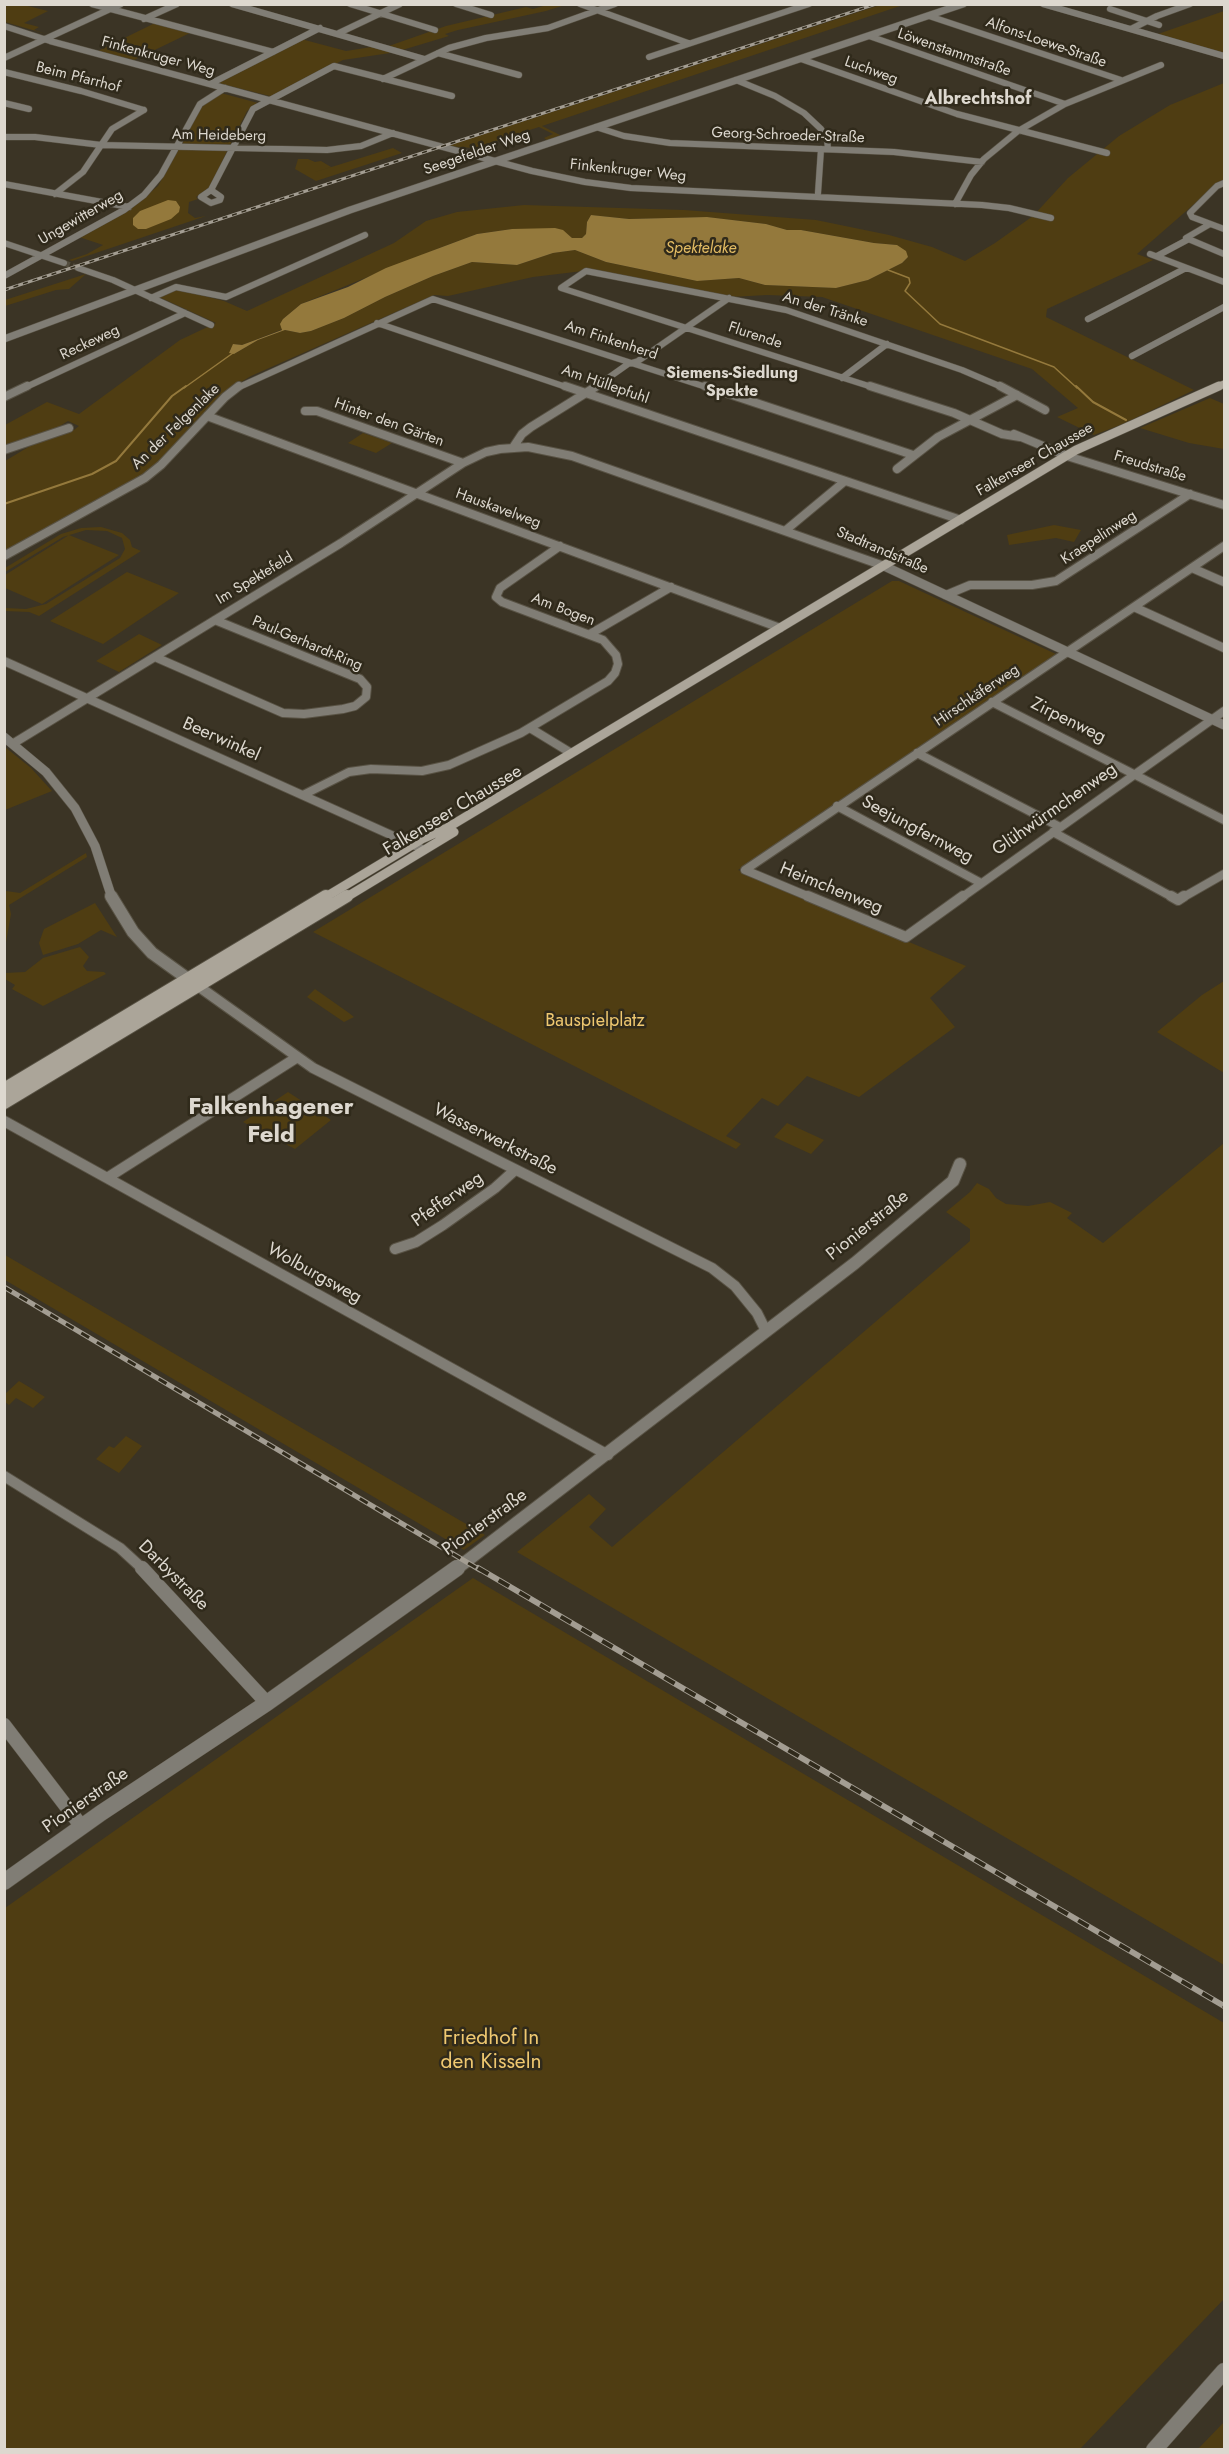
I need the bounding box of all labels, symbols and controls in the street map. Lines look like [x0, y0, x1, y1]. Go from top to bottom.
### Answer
street label: Alfons-Loewe-Straße [983, 14, 1109, 72]
street label: Löwenstammstraße [895, 25, 1013, 81]
street label: Finkenkruger Weg [99, 33, 217, 81]
street label: Luchweg [842, 53, 900, 89]
street label: Beim Pfarrhof [34, 59, 122, 97]
district label: Albrechtshof [925, 89, 1031, 111]
street label: Georg-Schroeder-Straße [711, 124, 865, 148]
street label: Am Heideberg [172, 126, 266, 146]
street label: Seegefelder Weg [421, 126, 533, 180]
street label: Finkenkruger Weg [569, 156, 687, 186]
street label: Ungewitterweg [36, 187, 126, 249]
water label: Spektelake [666, 239, 736, 259]
street label: An der Tränke [780, 288, 870, 332]
street label: Am Finkenherd [562, 318, 660, 364]
street label: Flurende [726, 319, 784, 353]
street label: Reckeweg [57, 321, 123, 365]
street label: Am Hüllepfuhl [559, 362, 651, 408]
district label: Siemens-Siedlung Spekte [666, 364, 798, 402]
street label: An der Felgenlake [128, 380, 224, 474]
street label: Hinter den Gärten [332, 395, 446, 451]
street label: Falkenseer Chaussee [974, 419, 1096, 501]
street label: Freudstraße [1112, 448, 1188, 486]
street label: Hauskavelweg [453, 485, 543, 533]
street label: Kraepelinweg [1058, 507, 1140, 569]
street label: Stadtrandstraße [833, 524, 931, 578]
street label: Im Spektefeld [213, 549, 297, 609]
street label: Am Bogen [529, 590, 597, 630]
street label: Paul-Gerhardt-Ring [249, 613, 365, 675]
street label: Hirschkäferweg [931, 661, 1023, 731]
street label: Zirpenweg [1027, 694, 1109, 748]
street label: Beerwinkel [179, 713, 263, 767]
street label: Glühwürmchenweg [989, 759, 1121, 861]
street label: Falkenseer Chaussee [380, 761, 526, 861]
street label: Seejungfernweg [857, 791, 977, 869]
street label: Heimchenweg [776, 859, 886, 919]
park label: Bauspielplatz [545, 1011, 645, 1033]
district label: Falkenhagener Feld [188, 1094, 354, 1150]
street label: Wasserwerkstraße [429, 1099, 561, 1181]
street label: Pfefferweg [408, 1168, 488, 1232]
street label: Pionierstraße [822, 1186, 914, 1266]
street label: Wolburgsweg [263, 1239, 365, 1309]
street label: Pionierstraße [438, 1485, 532, 1561]
street label: Darbystraße [133, 1536, 213, 1616]
street label: Pionierstraße [39, 1764, 133, 1838]
park label: Friedhof In den Kisseln [440, 2026, 542, 2076]

